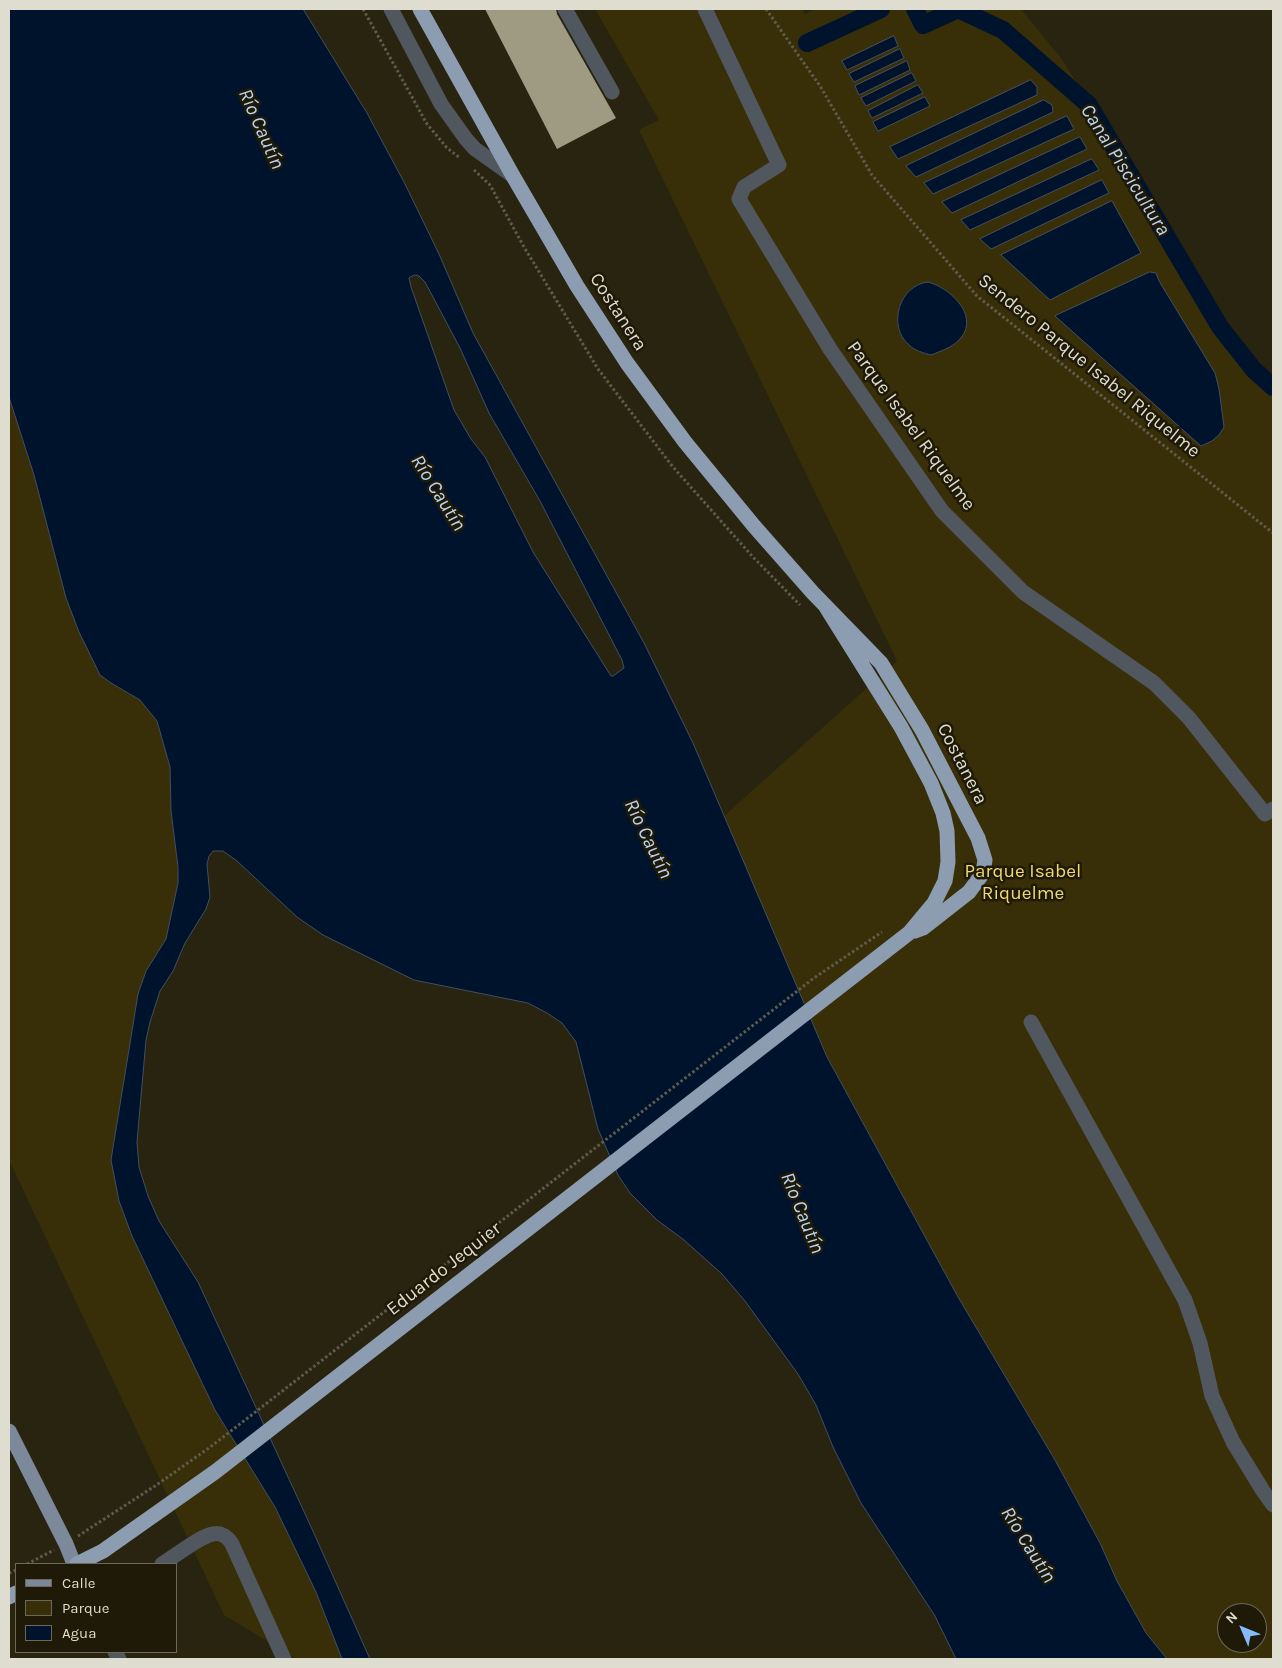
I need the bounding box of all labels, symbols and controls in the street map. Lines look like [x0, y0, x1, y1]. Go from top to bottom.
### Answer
water label: Río Cautín [233, 85, 289, 173]
water label: Canal Piscicultura [1075, 100, 1175, 240]
street label: Costanera [584, 269, 652, 355]
street label: Sendero Parque Isabel Riquelme [973, 269, 1205, 463]
street label: Parque Isabel Riquelme [842, 337, 980, 515]
water label: Río Cautín [405, 450, 471, 536]
street label: Costanera [932, 720, 992, 808]
water label: Río Cautín [618, 795, 678, 883]
park label: Parque Isabel Riquelme [965, 861, 1081, 905]
water label: Río Cautín [775, 1169, 829, 1257]
street label: Eduardo Jequier [382, 1217, 506, 1321]
water label: Río Cautín [995, 1502, 1061, 1588]
legend [15, 1563, 178, 1653]
text: Calle [62, 1574, 96, 1592]
text: Parque [62, 1599, 110, 1617]
north arrow [1217, 1603, 1267, 1653]
text: N [1222, 1608, 1241, 1627]
text: Agua [62, 1624, 96, 1642]

